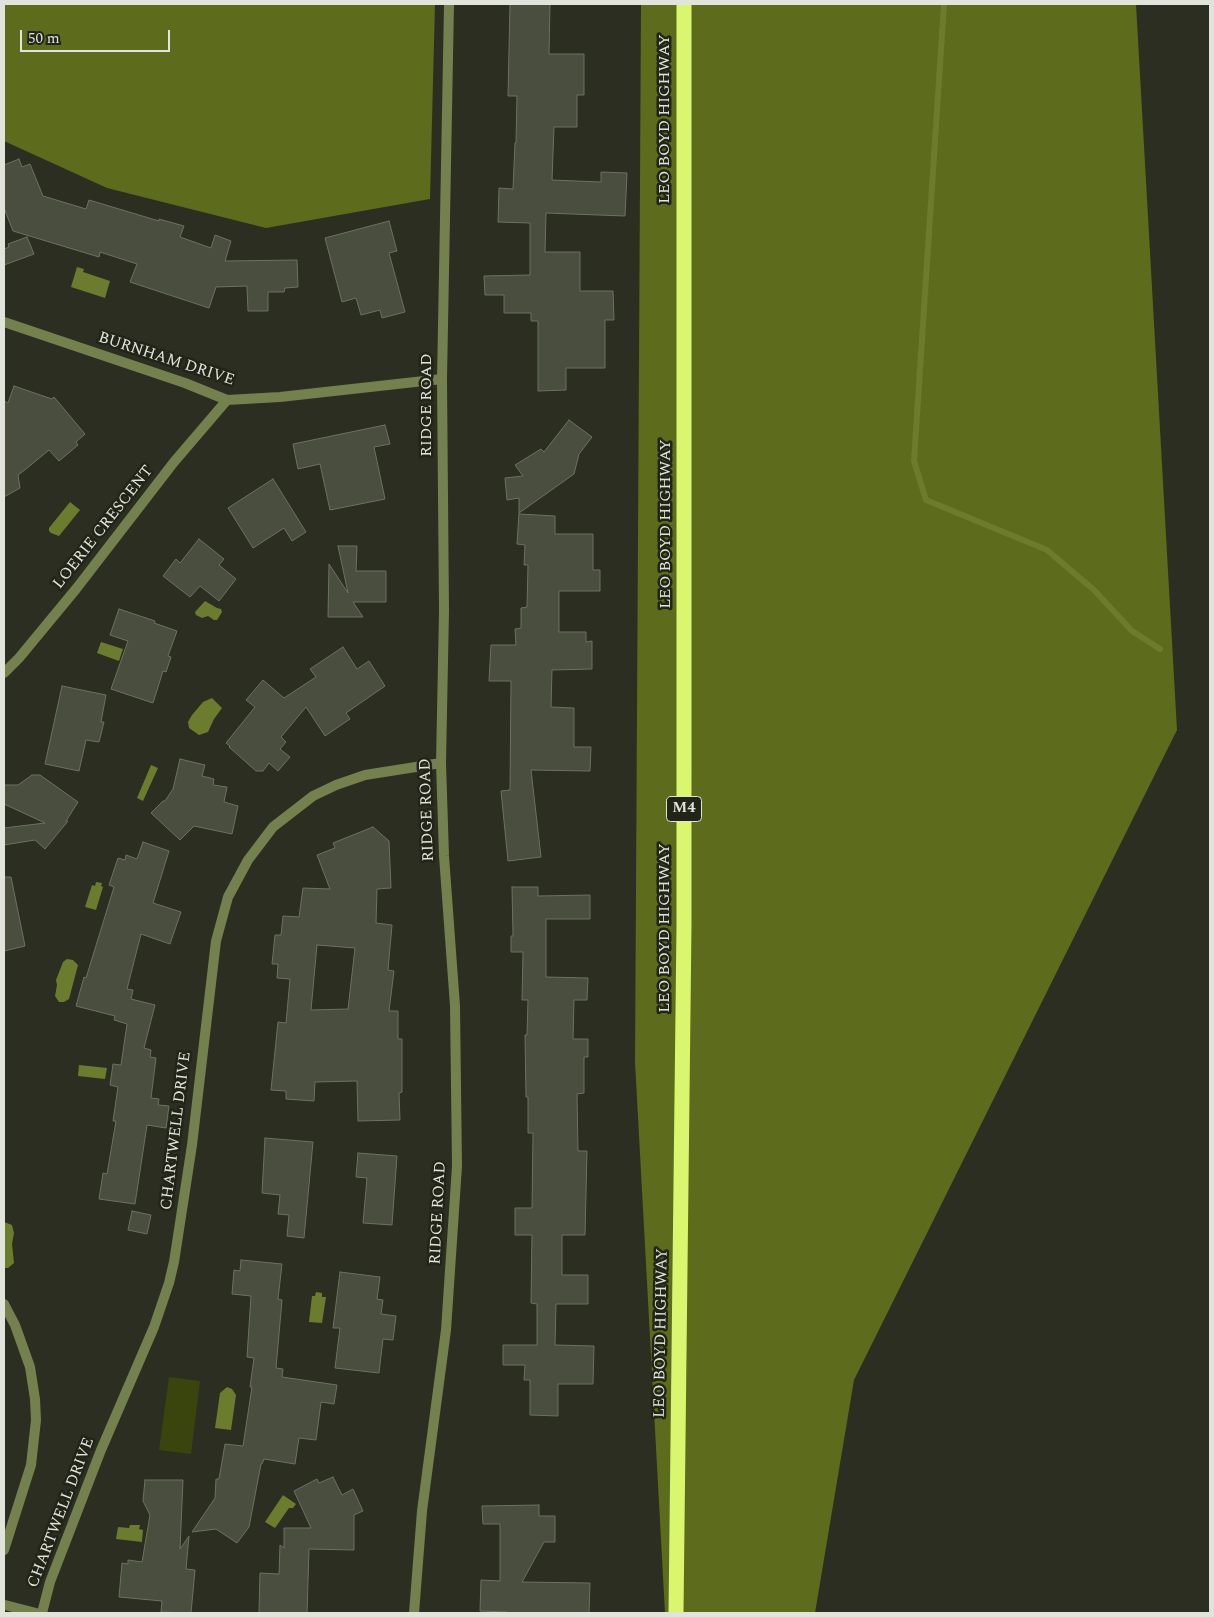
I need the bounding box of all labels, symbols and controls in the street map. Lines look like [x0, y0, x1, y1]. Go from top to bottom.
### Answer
scale bar [22, 20, 172, 52]
text: 50 m [28, 27, 60, 50]
street label: LEO BOYD HIGHWAY [656, 34, 676, 204]
street label: BURNHAM DRIVE [95, 329, 237, 391]
street label: RIDGE ROAD [418, 353, 438, 457]
street label: LEO BOYD HIGHWAY [657, 439, 677, 609]
street label: LOERIE CRESCENT [50, 462, 158, 594]
street label: RIDGE ROAD [417, 758, 439, 862]
road number: M4 [666, 796, 702, 822]
street label: LEO BOYD HIGHWAY [656, 843, 676, 1013]
street label: CHARTWELL DRIVE [158, 1051, 196, 1211]
street label: RIDGE ROAD [427, 1161, 451, 1265]
street label: LEO BOYD HIGHWAY [651, 1248, 673, 1418]
street label: CHARTWELL DRIVE [24, 1435, 100, 1591]

